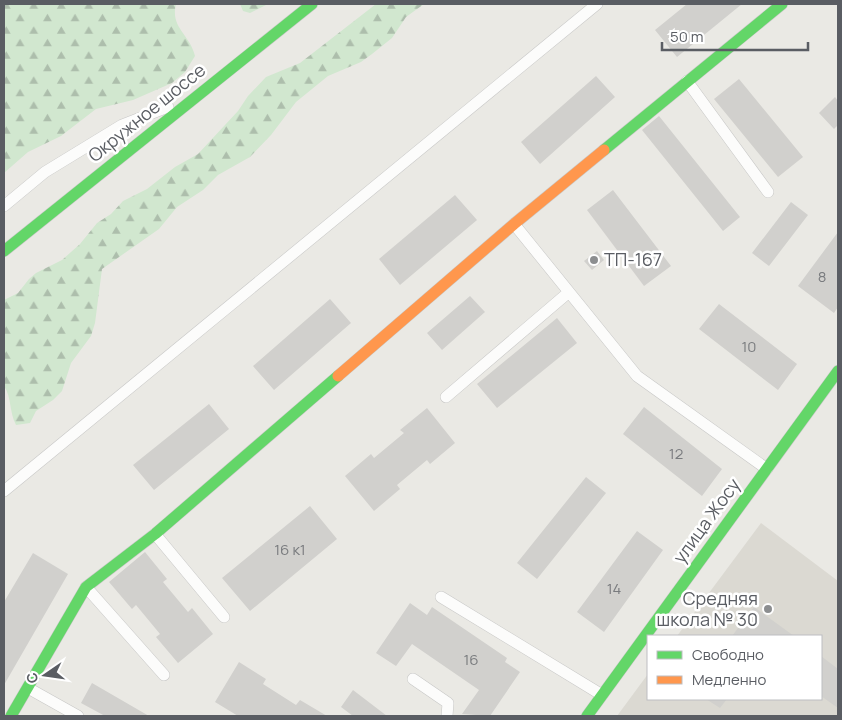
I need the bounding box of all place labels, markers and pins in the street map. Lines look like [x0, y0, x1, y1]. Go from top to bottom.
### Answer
place label: ТП-167 [604, 247, 662, 271]
marker: ТП-167 [588, 254, 600, 266]
place label: Средняя школа № 30 [657, 586, 758, 631]
marker: Средняя школа № 30 [762, 603, 774, 615]

